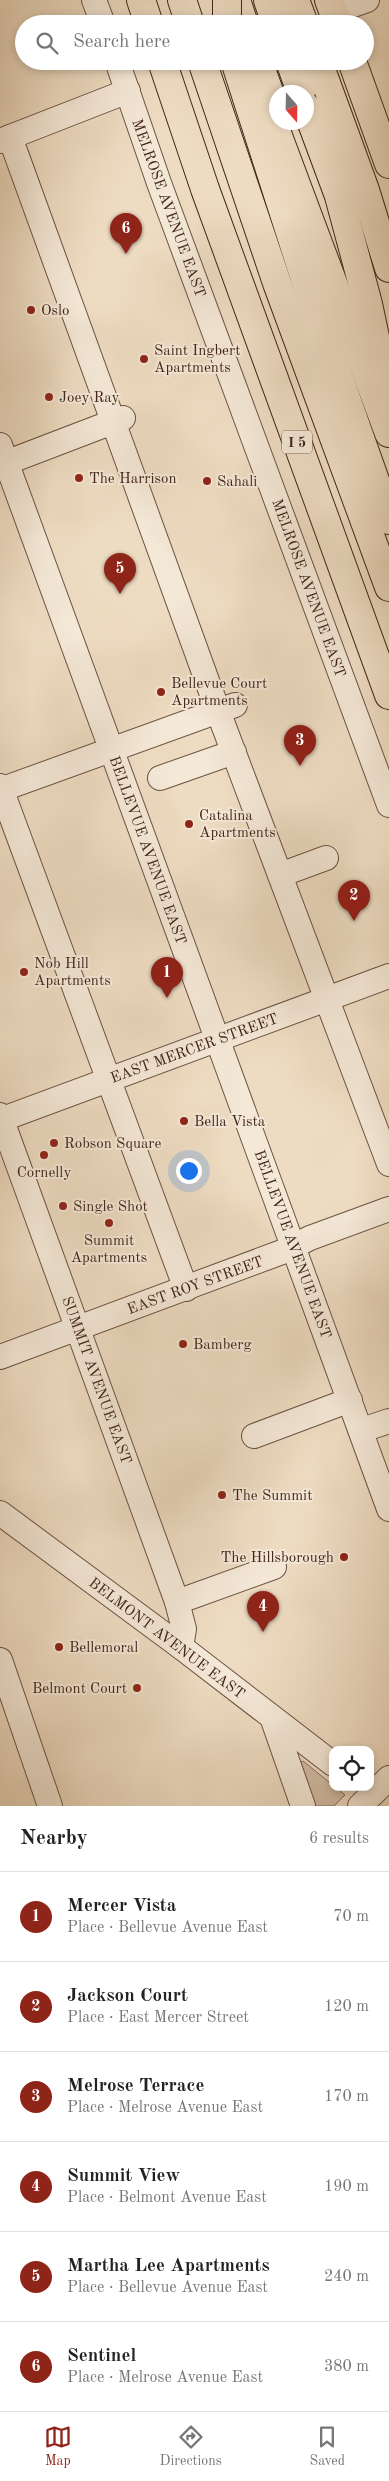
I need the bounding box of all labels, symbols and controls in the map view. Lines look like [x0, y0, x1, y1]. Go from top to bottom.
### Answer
search box [15, 15, 374, 70]
icon: search [33, 29, 61, 57]
text: Search here [73, 33, 170, 52]
north arrow [269, 85, 314, 130]
street label: MELROSE AVENUE EAST [128, 117, 207, 300]
pin: 6 [110, 213, 142, 254]
marker: Oslo [25, 304, 37, 316]
place label: Oslo [41, 304, 70, 319]
place label: Saint Ingbert Apartments [154, 344, 240, 376]
marker: Saint Ingbert Apartments [138, 353, 150, 365]
marker: Joey Ray [43, 391, 55, 403]
place label: Joey Ray [59, 391, 120, 406]
road number: I 5 [282, 431, 312, 454]
marker: The Harrison [73, 472, 85, 484]
place label: The Harrison [89, 472, 177, 487]
marker: Sahali [201, 475, 213, 487]
place label: Sahali [217, 475, 257, 490]
street label: MELROSE AVENUE EAST [268, 497, 347, 680]
pin: 5 [104, 553, 136, 594]
place label: Bellevue Court Apartments [171, 677, 267, 709]
marker: Bellevue Court Apartments [155, 686, 167, 698]
pin: 3 [284, 725, 316, 766]
street label: BELLEVUE AVENUE EAST [105, 754, 188, 947]
place label: Catalina Apartments [199, 809, 276, 841]
marker: Catalina Apartments [183, 818, 195, 830]
pin: 2 [338, 880, 370, 921]
place label: Nob Hill Apartments [34, 957, 111, 989]
pin: 1 [151, 957, 183, 998]
marker: Nob Hill Apartments [18, 966, 30, 978]
street label: EAST MERCER STREET [109, 1012, 280, 1087]
marker: Bella Vista [178, 1115, 190, 1127]
place label: Bella Vista [194, 1115, 266, 1130]
marker: Robson Square [48, 1137, 60, 1149]
place label: Robson Square [64, 1137, 162, 1152]
street label: BELLEVUE AVENUE EAST [250, 1148, 333, 1341]
marker: Cornelly [38, 1149, 50, 1161]
your location [176, 1158, 202, 1184]
place label: Cornelly [17, 1166, 71, 1181]
marker: Single Shot [57, 1200, 69, 1212]
place label: Single Shot [73, 1200, 148, 1215]
marker: Summit Apartments [103, 1217, 115, 1229]
place label: Summit Apartments [71, 1234, 147, 1266]
street label: EAST ROY STREET [125, 1255, 266, 1318]
street label: SUMMIT AVENUE EAST [58, 1295, 133, 1466]
marker: Bamberg [177, 1338, 189, 1350]
place label: Bamberg [193, 1338, 252, 1353]
marker: The Summit [216, 1489, 228, 1501]
place label: The Summit [232, 1489, 312, 1504]
place label: The Hillsborough [221, 1551, 334, 1566]
marker: The Hillsborough [338, 1551, 350, 1563]
street label: BELMONT AVENUE EAST [85, 1576, 247, 1703]
pin: 4 [247, 1591, 279, 1632]
marker: Bellemoral [53, 1641, 65, 1653]
place label: Bellemoral [69, 1641, 138, 1656]
place label: Belmont Court [32, 1682, 127, 1697]
marker: Belmont Court [131, 1682, 143, 1694]
map controls [329, 1746, 374, 1791]
button: locate [329, 1746, 374, 1791]
text: Nearby [20, 1828, 88, 1849]
text: 6 results [309, 1831, 369, 1847]
text: Mercer Vista [67, 1897, 176, 1916]
text: 1 [31, 1909, 41, 1925]
text: 70 m [333, 1909, 369, 1925]
text: Place · Bellevue Avenue East [67, 1920, 268, 1936]
text: Jackson Court [67, 1987, 188, 2006]
text: 2 [31, 1999, 41, 2015]
text: 120 m [324, 1999, 369, 2015]
text: Place · East Mercer Street [67, 2010, 249, 2026]
text: Melrose Terrace [67, 2077, 204, 2096]
text: 3 [31, 2089, 41, 2105]
text: 170 m [324, 2089, 369, 2105]
text: Place · Melrose Avenue East [67, 2100, 263, 2116]
text: Summit View [67, 2167, 180, 2186]
text: 4 [31, 2179, 41, 2195]
text: 190 m [324, 2179, 369, 2195]
text: Place · Belmont Avenue East [67, 2190, 267, 2206]
text: Martha Lee Apartments [67, 2257, 270, 2276]
text: 5 [31, 2269, 41, 2285]
text: 240 m [324, 2269, 369, 2285]
text: Place · Bellevue Avenue East [67, 2280, 268, 2296]
text: Sentinel [67, 2347, 136, 2366]
text: 6 [31, 2359, 41, 2375]
text: 380 m [324, 2359, 369, 2375]
text: Place · Melrose Avenue East [67, 2370, 263, 2386]
tab: Map [44, 2423, 72, 2470]
tab: Directions [160, 2423, 222, 2470]
tab: Saved [309, 2423, 345, 2470]

